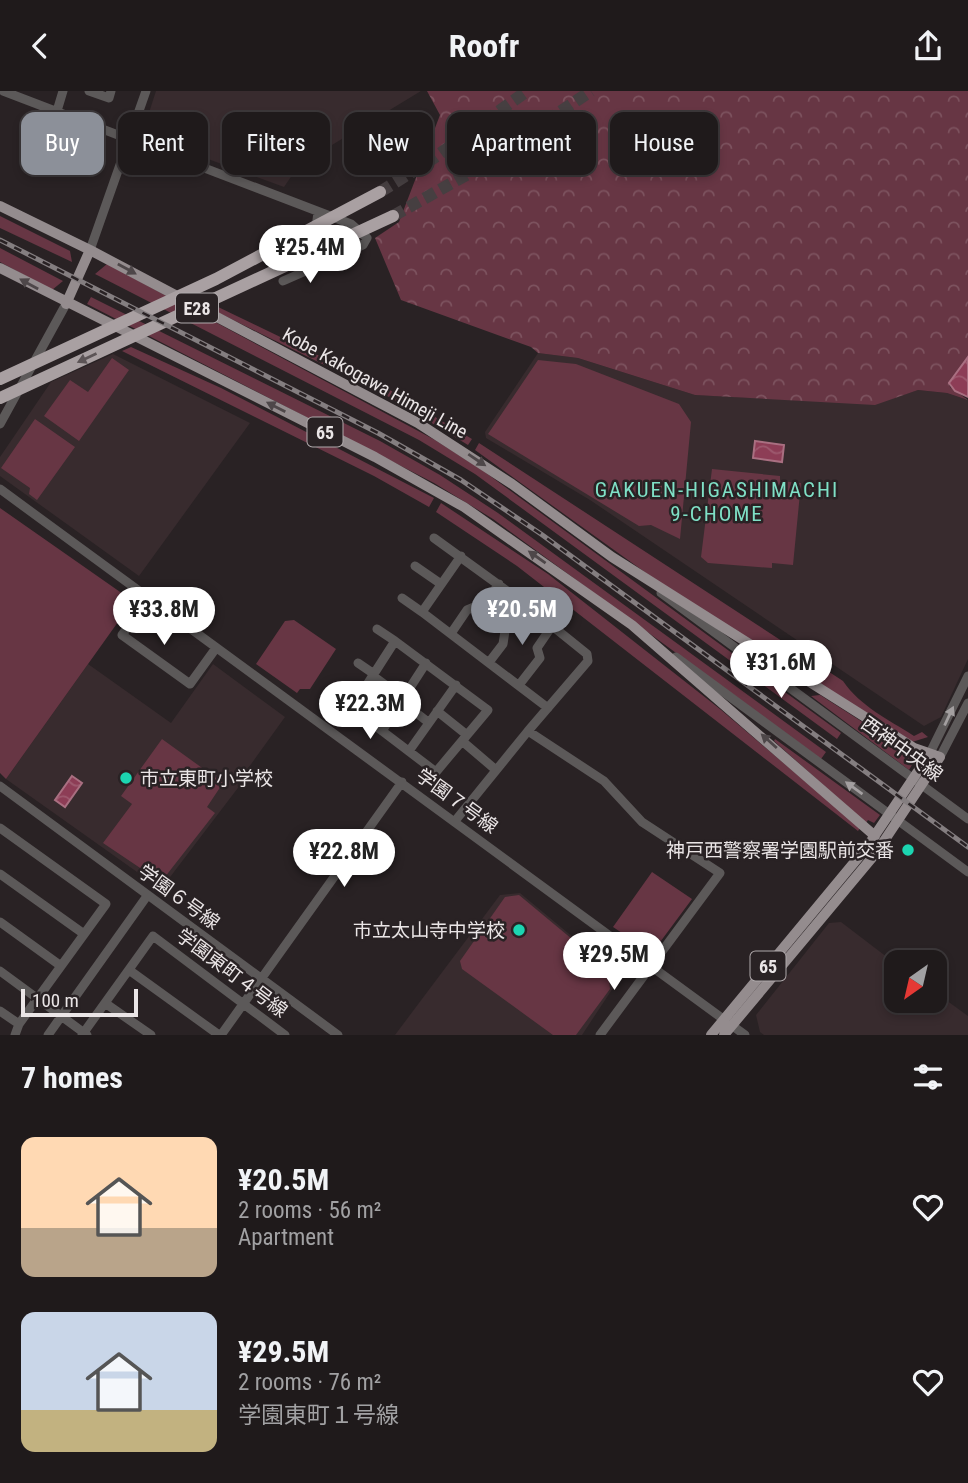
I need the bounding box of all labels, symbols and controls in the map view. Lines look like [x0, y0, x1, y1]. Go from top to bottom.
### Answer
icon: back [21, 27, 59, 65]
text: Roofr [449, 27, 519, 65]
icon: share [909, 27, 947, 65]
chip: Buy [21, 112, 104, 175]
chip: Rent [118, 112, 208, 175]
chip: Filters [222, 112, 330, 175]
chip: New [344, 112, 433, 175]
chip: Apartment [447, 112, 596, 175]
chip: House [610, 112, 718, 175]
pin: ¥25.4M [253, 225, 367, 285]
text: ¥25.4M [275, 234, 345, 261]
one-way arrow [117, 264, 137, 275]
one-way arrow [19, 278, 38, 290]
road number: E28 [176, 293, 218, 323]
street label: Kobe Kakogawa Himeji Line [278, 323, 472, 444]
one-way arrow [77, 352, 97, 364]
one-way arrow [266, 401, 286, 413]
road number: 65 [308, 417, 342, 447]
one-way arrow [468, 453, 486, 467]
district label: GAKUEN-HIGASHIMACHI 9-CHOME [595, 478, 839, 526]
one-way arrow [528, 550, 546, 564]
pin: ¥33.8M [107, 587, 221, 647]
pin: ¥20.5M [465, 587, 579, 647]
text: ¥33.8M [129, 596, 199, 623]
text: ¥20.5M [487, 596, 557, 623]
pin: ¥31.6M [724, 641, 838, 700]
text: ¥31.6M [746, 649, 816, 676]
pin: ¥22.3M [313, 681, 427, 741]
text: ¥22.3M [335, 690, 405, 717]
one-way arrow [944, 705, 955, 726]
street label: 西神中央線 [857, 712, 947, 786]
one-way arrow [761, 734, 778, 750]
street label: 学園７号線 [412, 764, 502, 838]
place label: 市立東町小学校 [140, 767, 273, 790]
marker: 市立東町小学校 [118, 770, 134, 786]
one-way arrow [845, 781, 863, 795]
pin: ¥22.8M [287, 829, 401, 889]
text: ¥22.8M [309, 838, 379, 865]
place label: 神戸西警察署学園駅前交番 [666, 839, 894, 862]
marker: 神戸西警察署学園駅前交番 [900, 842, 916, 858]
street label: 学園６号線 [134, 860, 224, 934]
place label: 市立太山寺中学校 [353, 919, 505, 942]
marker: 市立太山寺中学校 [511, 922, 527, 938]
street label: 学園東町４号線 [172, 924, 292, 1022]
pin: ¥29.5M [557, 933, 671, 992]
text: ¥29.5M [579, 941, 649, 968]
north arrow [884, 950, 947, 1013]
map controls [884, 950, 947, 1013]
road number: 65 [750, 951, 786, 981]
scale bar [21, 986, 138, 1018]
text: 100 m [32, 989, 79, 1012]
icon: filters [909, 1058, 947, 1096]
text: 7 homes [21, 1060, 123, 1095]
text: ¥20.5M [238, 1162, 329, 1197]
icon: home [77, 1165, 161, 1249]
icon: heart [909, 1188, 947, 1226]
text: 2 rooms · 56 m² [238, 1197, 381, 1224]
text: Apartment [238, 1224, 334, 1251]
text: ¥29.5M [238, 1334, 329, 1369]
icon: home [77, 1340, 161, 1424]
icon: heart [909, 1363, 947, 1401]
text: 2 rooms · 76 m² [238, 1369, 381, 1396]
text: 学園東町１号線 [238, 1402, 399, 1429]

